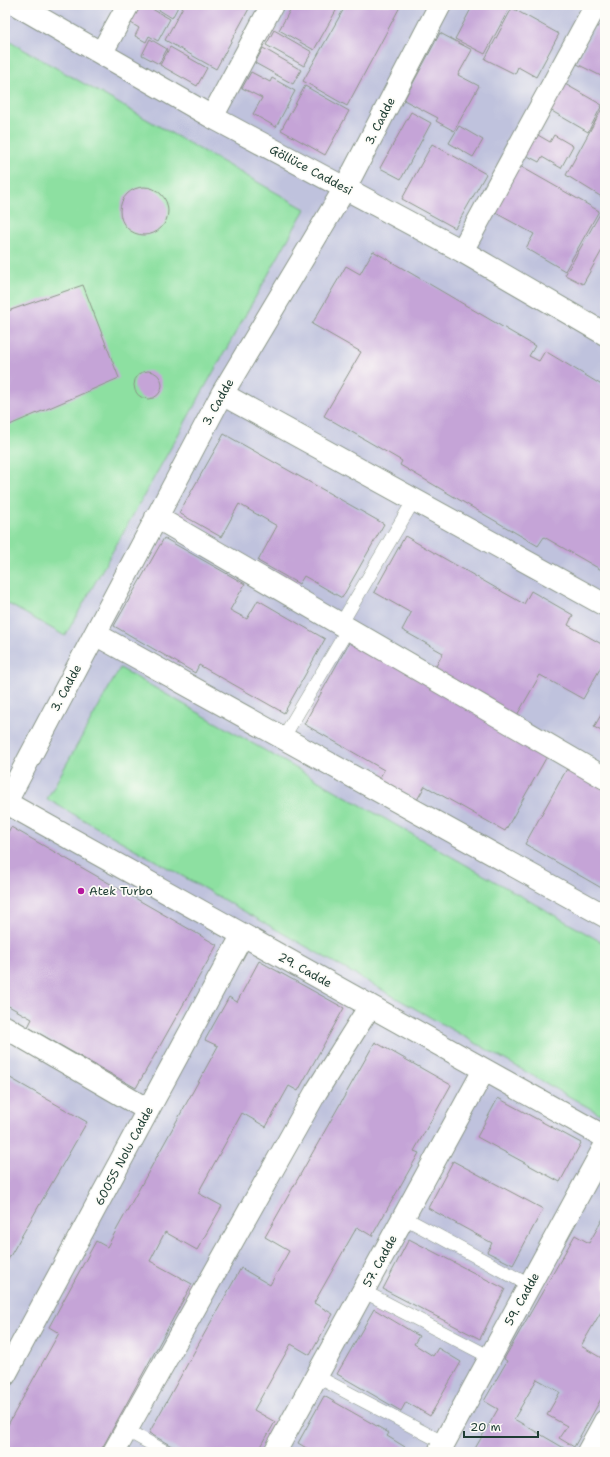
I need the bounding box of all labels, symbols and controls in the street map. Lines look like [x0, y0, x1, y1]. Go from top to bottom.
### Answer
street label: 3. Cadde [361, 94, 399, 148]
street label: Göllüce Caddesi [267, 141, 355, 199]
street label: 3. Cadde [199, 375, 238, 428]
street label: 3. Cadde [47, 661, 85, 714]
place label: Atek Turbo [89, 883, 153, 899]
marker: Atek Turbo [76, 886, 86, 896]
street label: 29. Cadde [275, 949, 335, 991]
street label: 60055 Nolu Cadde [91, 1103, 157, 1208]
street label: 57. Cadde [359, 1232, 401, 1290]
street label: 59. Cadde [501, 1269, 543, 1328]
scale bar [464, 1413, 538, 1439]
text: 20 m [470, 1419, 501, 1435]

